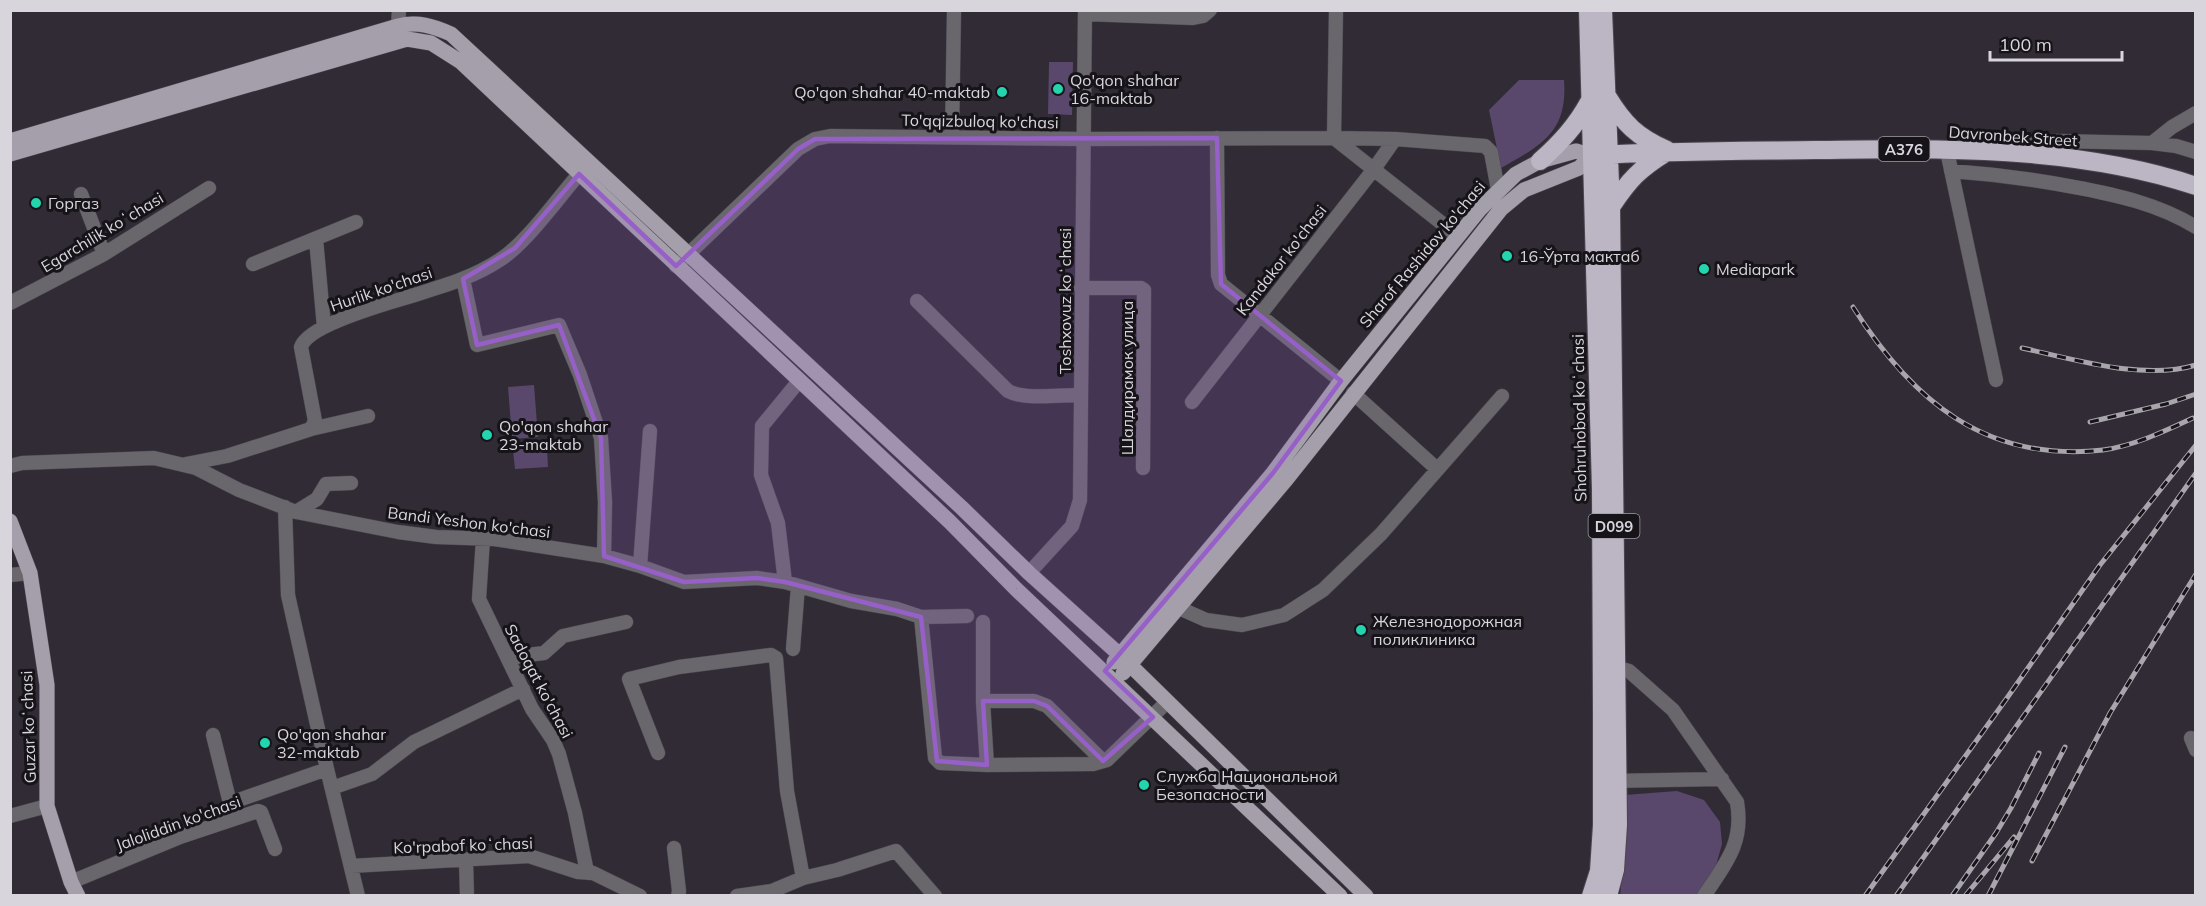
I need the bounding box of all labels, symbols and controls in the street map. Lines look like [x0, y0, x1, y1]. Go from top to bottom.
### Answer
scale bar [1990, 24, 2122, 62]
text: 100 m [1999, 33, 2052, 56]
place label: Qo'qon shahar 16-maktab [1070, 70, 1179, 108]
place label: Qo'qon shahar 40-maktab [794, 82, 990, 102]
marker: Qo'qon shahar 16-maktab [1051, 82, 1065, 96]
marker: Qo'qon shahar 40-maktab [995, 85, 1009, 99]
street label: To'qqizbuloq ko'chasi [901, 110, 1059, 132]
street label: Davronbek Street [1948, 122, 2079, 151]
road number: A376 [1878, 137, 1930, 161]
street label: Sharof Rashidov ko'chasi [1355, 176, 1489, 332]
street label: Egarchilik koʻchasi [37, 188, 167, 276]
place label: Горгаз [48, 193, 99, 213]
marker: Горгаз [29, 196, 43, 210]
street label: Kandakor ko'chasi [1232, 201, 1330, 319]
street label: Toshxovuz koʻchasi [1055, 228, 1075, 374]
place label: 16-Ўрта мактаб [1519, 246, 1640, 266]
marker: 16-Ўрта мактаб [1500, 249, 1514, 263]
place label: Mediapark [1716, 259, 1795, 279]
street label: Hurlik ko'chasi [327, 262, 435, 316]
marker: Mediapark [1697, 262, 1711, 276]
street label: Шалдирамок улица [1117, 301, 1137, 455]
street label: Shohruhobod koʻchasi [1568, 334, 1590, 502]
place label: Qo'qon shahar 23-maktab [499, 416, 608, 454]
marker: Qo'qon shahar 23-maktab [480, 428, 494, 442]
street label: Bandi Yeshon ko'chasi [386, 502, 552, 542]
road number: D099 [1588, 514, 1640, 538]
place label: Железнодорожная поликлиника [1373, 611, 1522, 649]
street label: Sadoqat ko'chasi [500, 620, 578, 742]
marker: Железнодорожная поликлиника [1354, 623, 1368, 637]
street label: Guzar koʻchasi [16, 670, 40, 784]
place label: Qo'qon shahar 32-maktab [277, 724, 386, 762]
marker: Qo'qon shahar 32-maktab [258, 736, 272, 750]
place label: Служба Национальной Безопасности [1156, 766, 1338, 804]
marker: Служба Национальной Безопасности [1137, 778, 1151, 792]
street label: Jaloliddin ko'chasi [113, 791, 243, 855]
street label: Ko'rpabof koʻchasi [393, 833, 533, 857]

